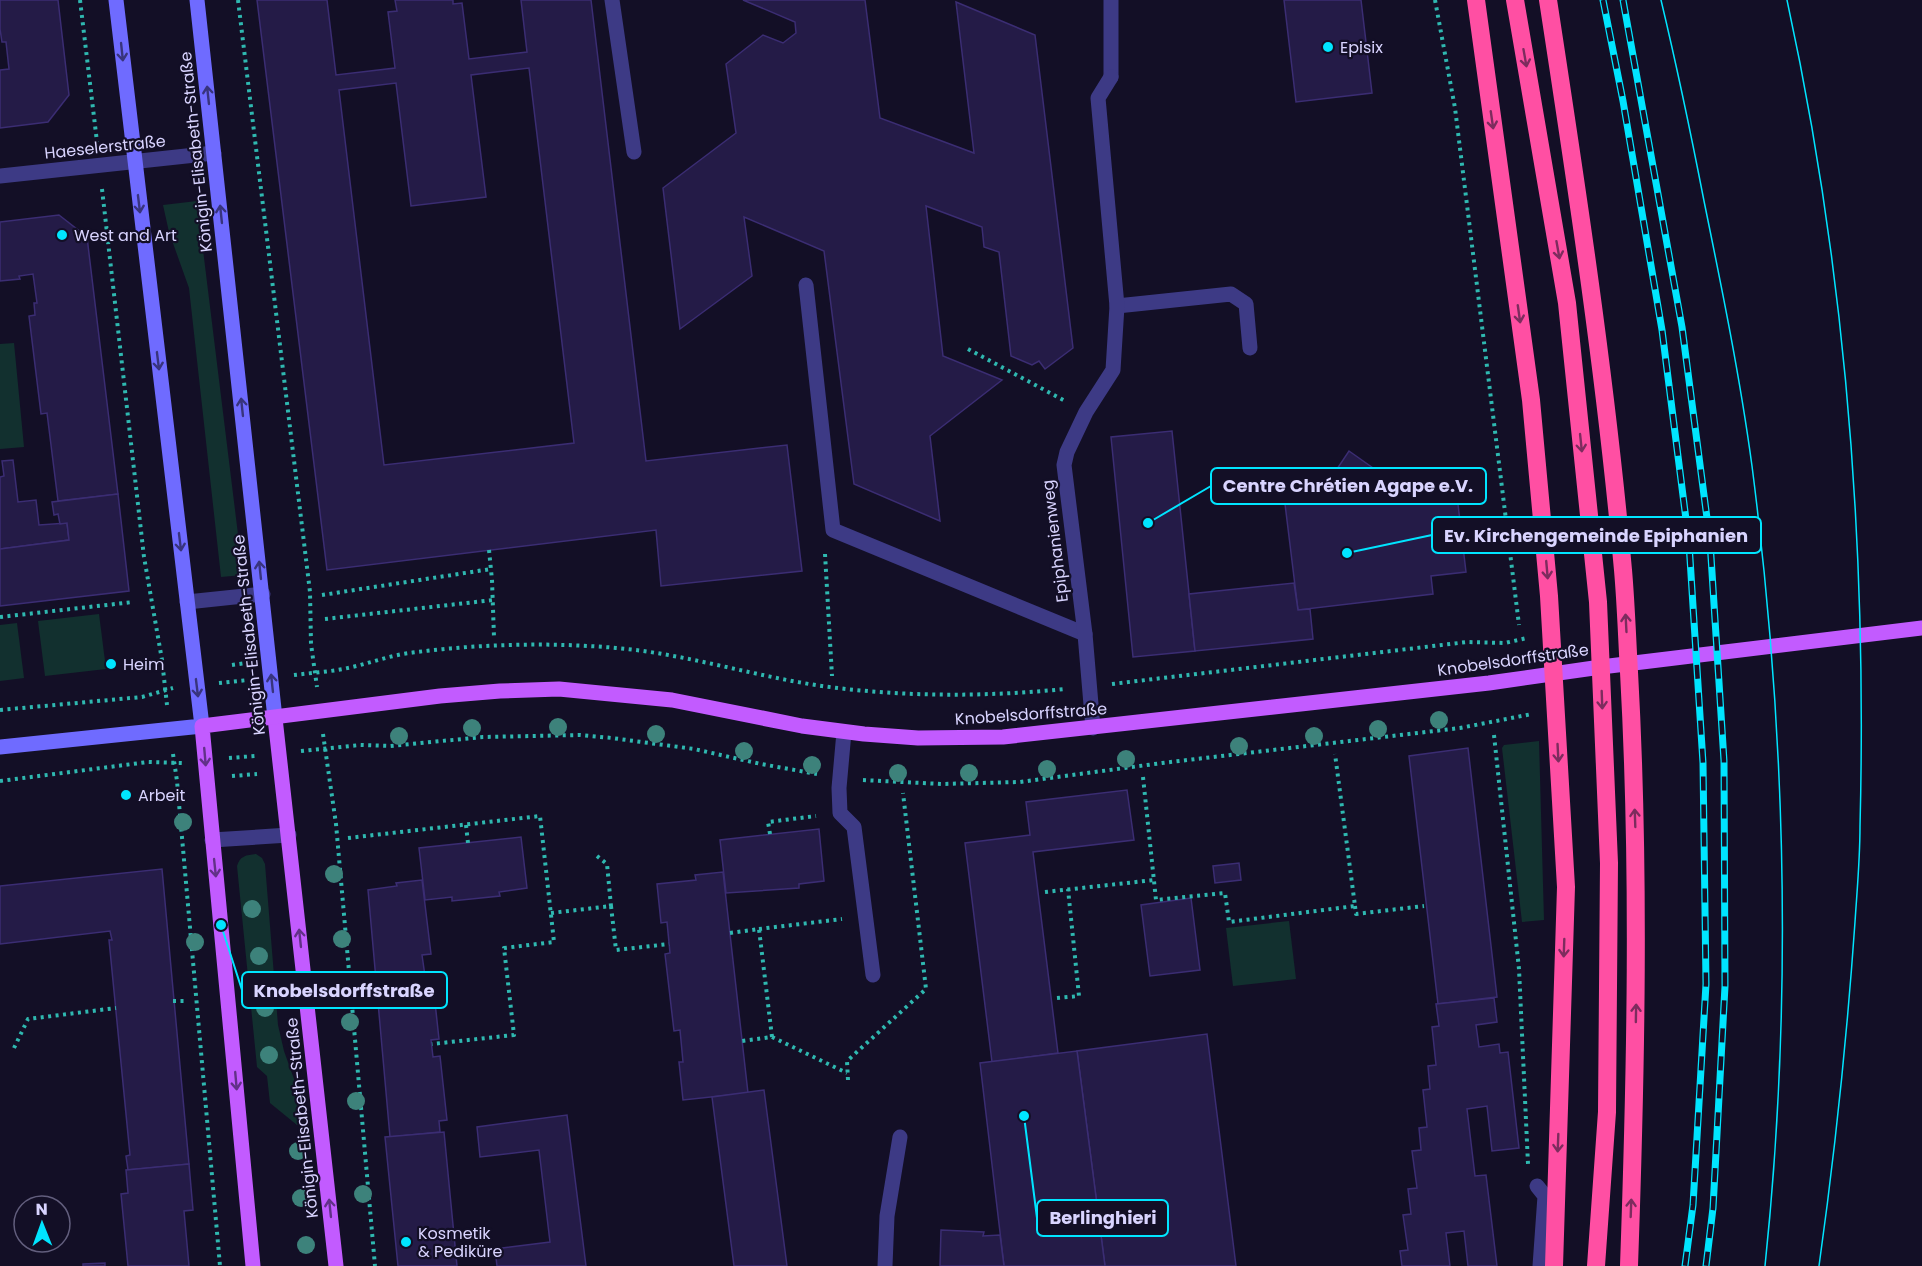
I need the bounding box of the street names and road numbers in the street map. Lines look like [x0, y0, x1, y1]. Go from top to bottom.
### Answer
street label: Königin-Elisabeth-Straße [174, 51, 218, 253]
street label: Haeselerstraße [43, 129, 167, 165]
street label: Epiphanienweg [1036, 479, 1074, 603]
street label: Königin-Elisabeth-Straße [227, 534, 271, 736]
street label: Knobelsdorffstraße [1436, 638, 1590, 682]
street label: Knobelsdorffstraße [954, 697, 1108, 731]
street label: Königin-Elisabeth-Straße [280, 1017, 324, 1219]

